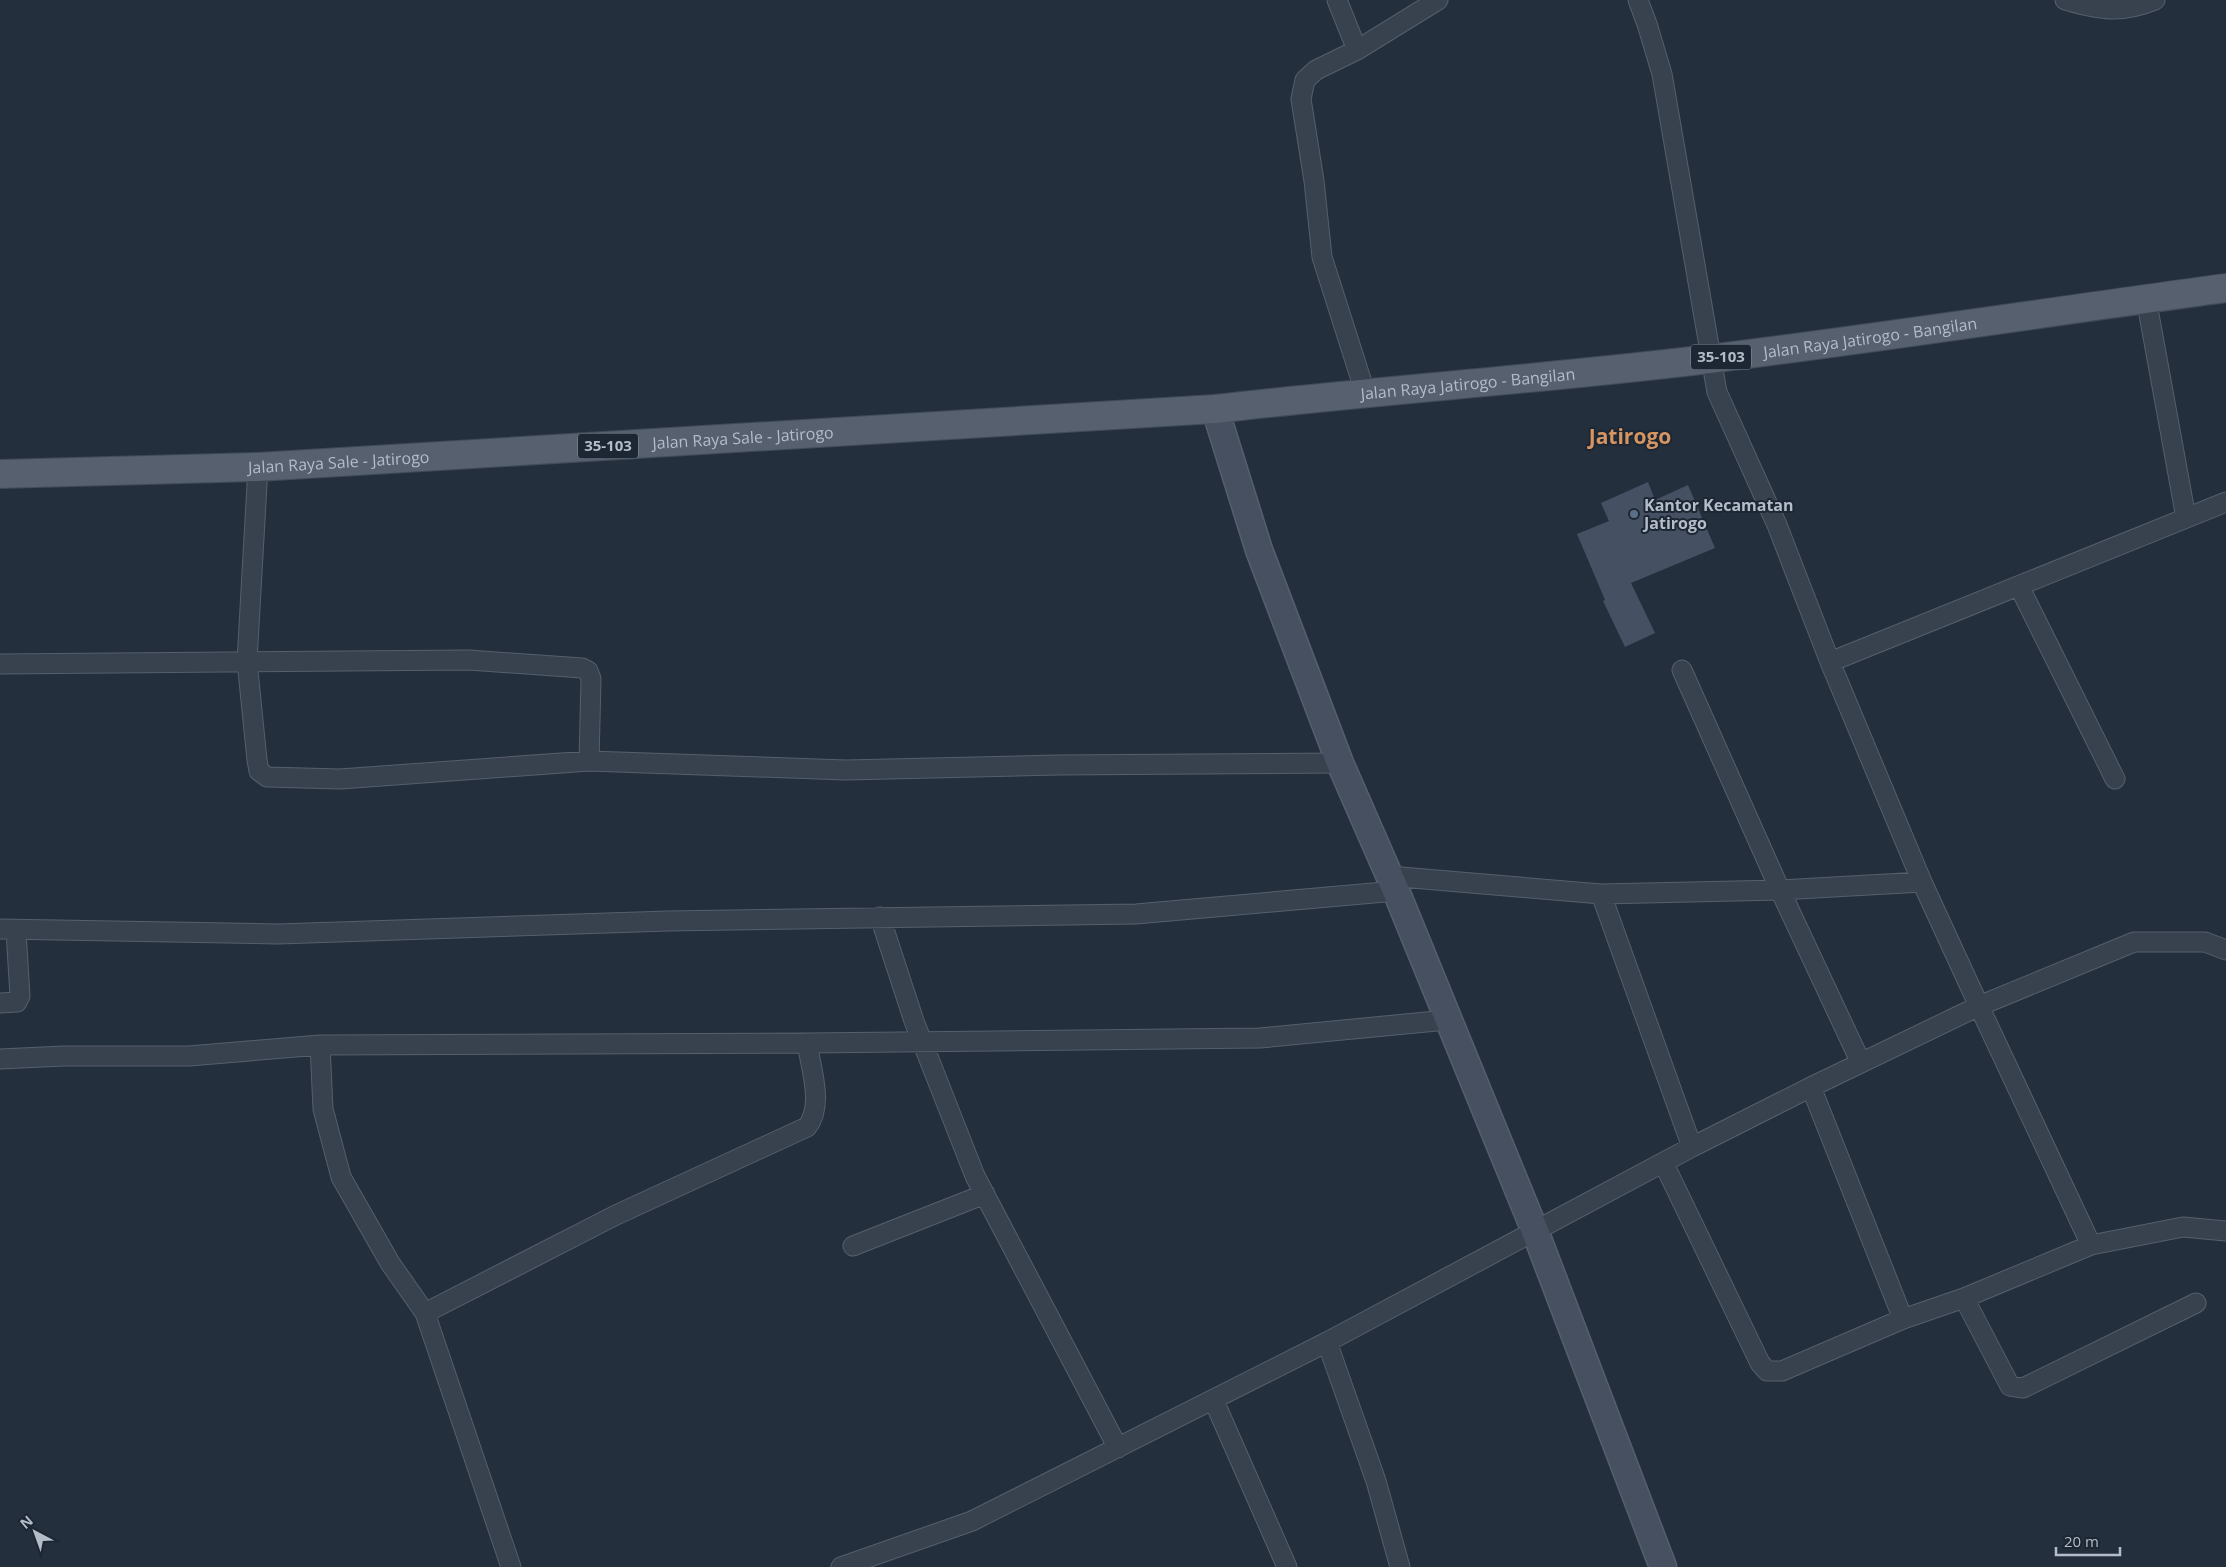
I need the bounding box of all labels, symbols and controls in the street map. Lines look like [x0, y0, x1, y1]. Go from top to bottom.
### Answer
street label: Jalan Raya Jatirogo - Bangilan [1760, 312, 1978, 363]
road number: 35-103 [1691, 344, 1751, 370]
street label: Jalan Raya Jatirogo - Bangilan [1358, 363, 1576, 405]
street label: Jalan Raya Sale - Jatirogo [650, 421, 834, 454]
district label: Jatirogo [1587, 422, 1671, 450]
road number: 35-103 [578, 434, 638, 458]
street label: Jalan Raya Sale - Jatirogo [246, 446, 430, 478]
place label: Kantor Kecamatan Jatirogo [1642, 494, 1794, 534]
marker: Kantor Kecamatan Jatirogo [1628, 508, 1640, 520]
north arrow [10, 1507, 60, 1557]
text: N [16, 1511, 37, 1533]
scale bar [2056, 1524, 2120, 1556]
text: 20 m [2064, 1531, 2099, 1551]

